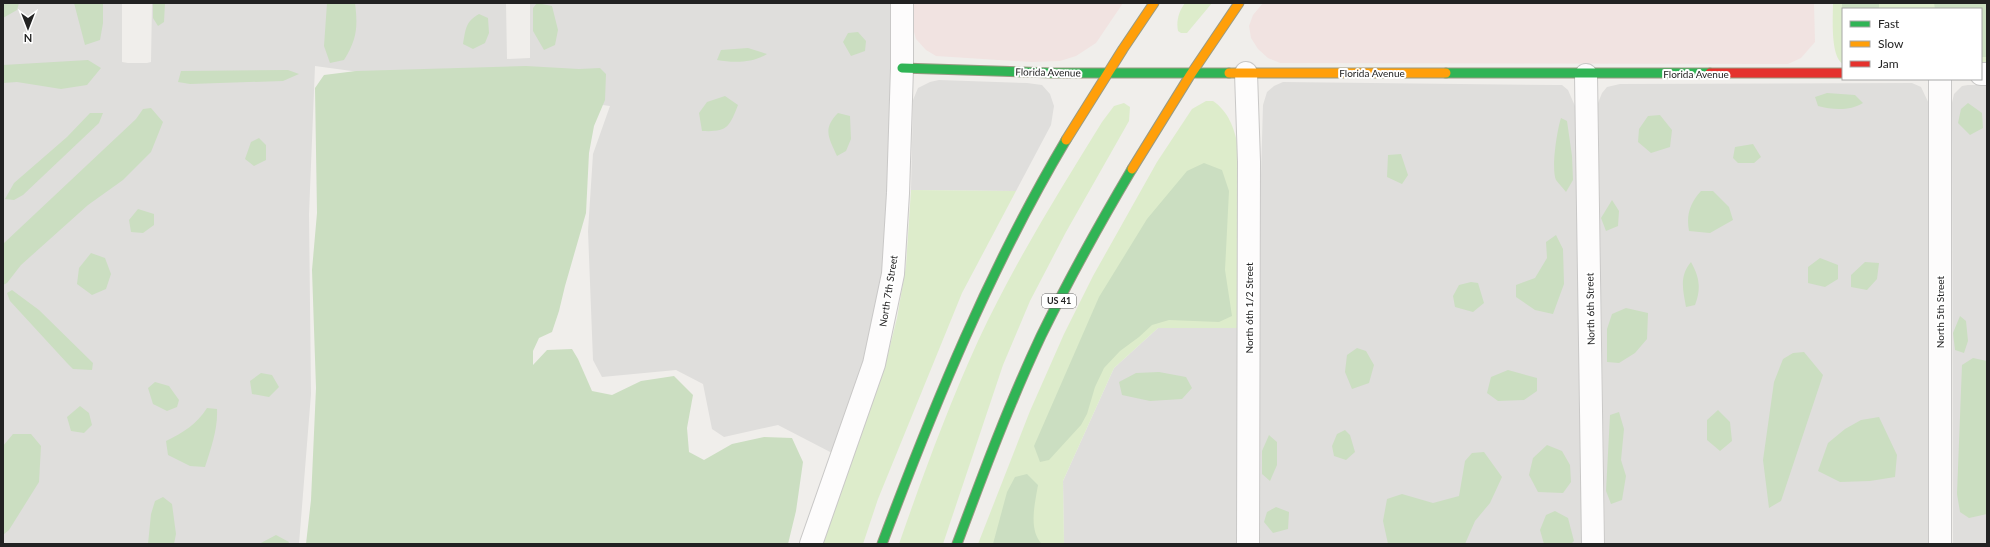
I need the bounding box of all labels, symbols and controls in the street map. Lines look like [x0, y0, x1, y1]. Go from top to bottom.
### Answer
north arrow [8, 8, 48, 48]
legend [1842, 8, 1982, 80]
text: Fast [1878, 16, 1900, 31]
text: N [24, 32, 32, 45]
text: Slow [1878, 36, 1904, 51]
text: Jam [1878, 56, 1899, 71]
street label: Florida Avenue [1015, 65, 1081, 79]
street label: Florida Avenue [1339, 67, 1405, 79]
street label: Florida Avenue [1663, 68, 1729, 80]
street label: North 7th Street [876, 254, 900, 328]
street label: North 6th 1/2 Street [1243, 262, 1255, 354]
street label: North 6th Street [1583, 272, 1597, 345]
street label: North 5th Street [1934, 275, 1946, 348]
road number: US 41 [1042, 294, 1076, 308]

